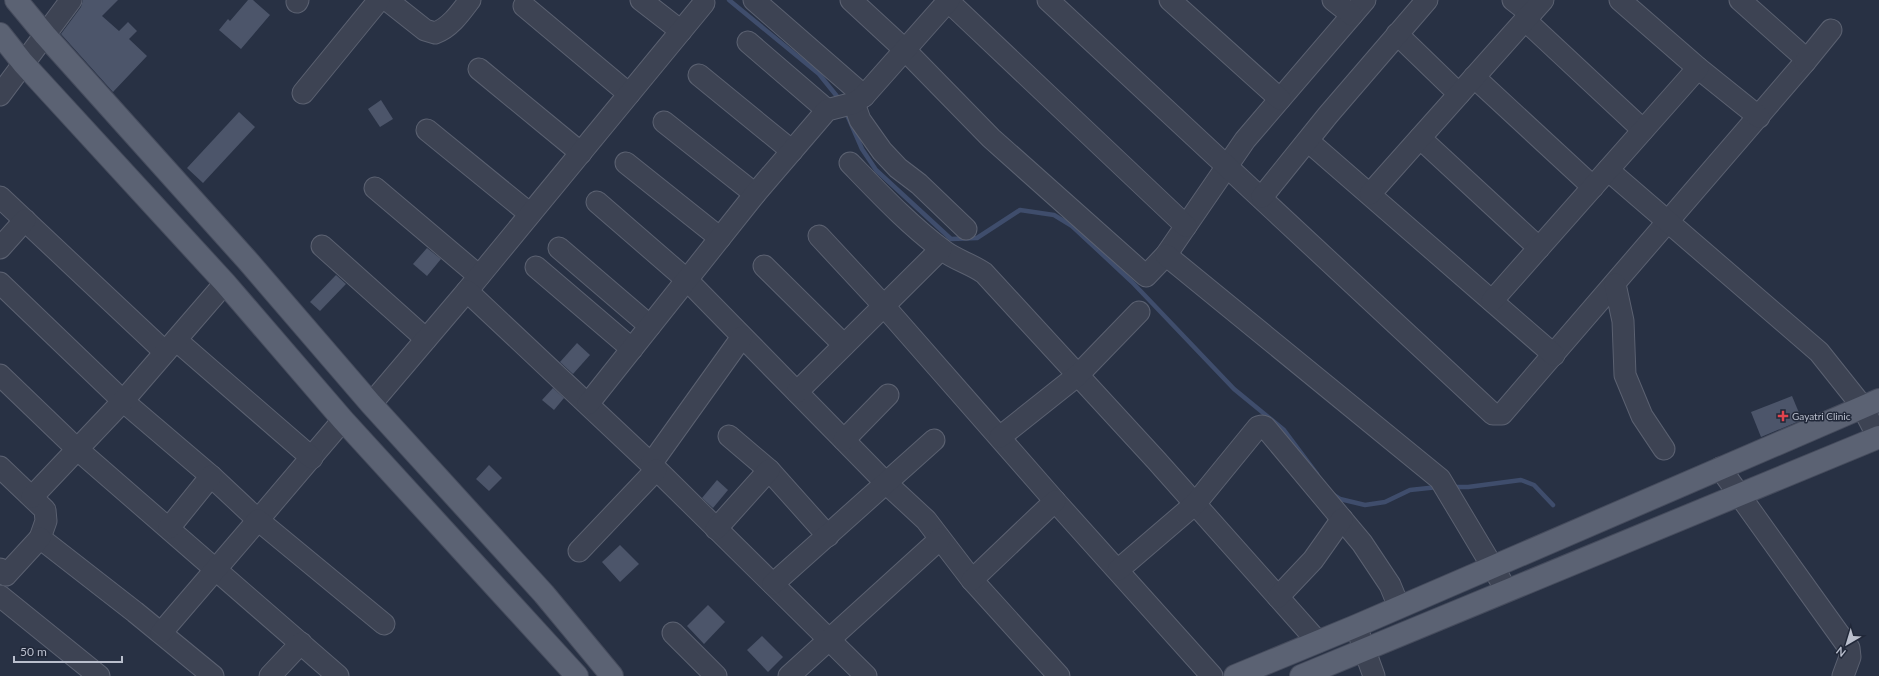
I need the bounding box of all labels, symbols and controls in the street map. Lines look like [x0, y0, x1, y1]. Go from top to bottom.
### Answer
marker: Gayatri Clinic [1777, 410, 1789, 422]
place label: Gayatri Clinic [1792, 410, 1851, 422]
north arrow [1827, 624, 1867, 664]
scale bar [14, 638, 122, 664]
text: 50 m [20, 644, 47, 659]
text: N [1833, 645, 1848, 660]

